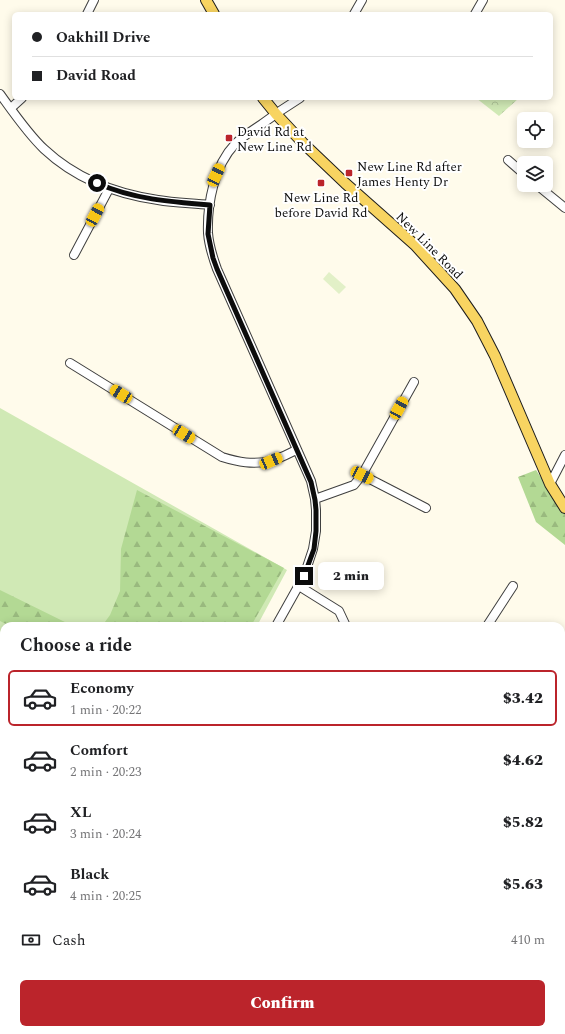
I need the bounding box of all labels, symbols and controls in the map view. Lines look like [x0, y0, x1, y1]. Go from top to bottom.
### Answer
text: Oakhill Drive [56, 26, 150, 49]
text: David Road [56, 64, 136, 87]
map controls [517, 112, 553, 192]
button: locate [517, 112, 553, 148]
place label: David Rd at New Line Rd [237, 122, 312, 157]
marker: David Rd at New Line Rd [224, 133, 234, 143]
button: layers [517, 156, 553, 192]
place label: New Line Rd after James Henty Dr [357, 157, 462, 192]
car [205, 162, 227, 188]
marker: New Line Rd after James Henty Dr [344, 168, 354, 178]
route start [88, 174, 106, 192]
marker: New Line Rd before David Rd [316, 178, 326, 188]
place label: New Line Rd before David Rd [275, 188, 367, 223]
car [84, 202, 106, 228]
street label: New Line Road [391, 207, 468, 284]
car [108, 383, 134, 405]
car [388, 395, 410, 421]
car [171, 423, 197, 445]
car [258, 451, 284, 471]
car [349, 464, 375, 486]
callout: 2 min [318, 562, 384, 590]
text: 2 min [333, 566, 369, 586]
route end [295, 567, 313, 585]
text: Choose a ride [20, 632, 132, 659]
text: Economy [70, 677, 134, 700]
icon: car [22, 680, 58, 716]
text: $3.42 [503, 687, 543, 710]
text: 1 min · 20:22 [70, 700, 142, 720]
text: Comfort [70, 739, 128, 762]
icon: car [22, 742, 58, 778]
text: $4.62 [503, 749, 543, 772]
text: 2 min · 20:23 [70, 762, 142, 782]
text: XL [70, 801, 91, 824]
icon: car [22, 804, 58, 840]
text: $5.82 [503, 811, 543, 834]
text: 3 min · 20:24 [70, 824, 142, 844]
text: Black [70, 863, 109, 886]
icon: car [22, 866, 58, 902]
text: $5.63 [503, 873, 543, 896]
text: 4 min · 20:25 [70, 886, 142, 906]
icon: cash [20, 929, 42, 951]
text: Cash [52, 929, 85, 952]
text: 410 m [511, 930, 545, 950]
button: Confirm [20, 980, 545, 1026]

